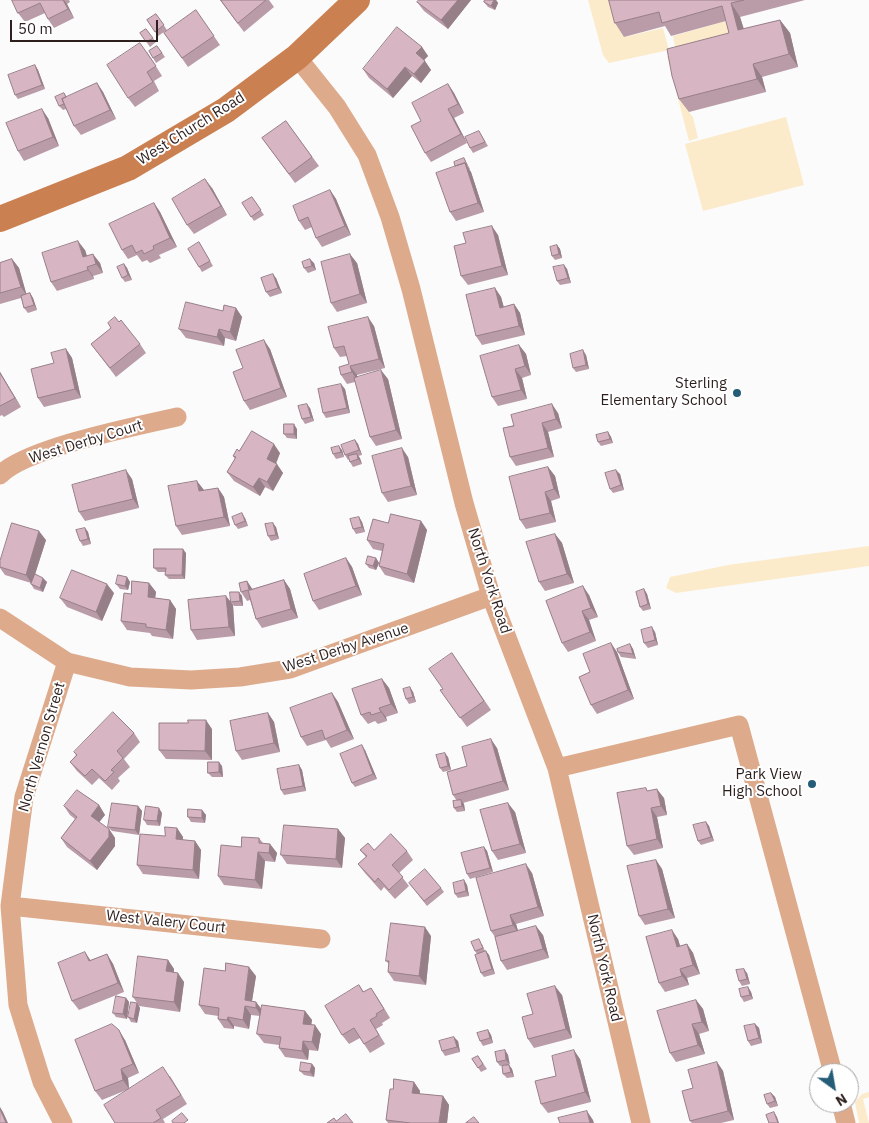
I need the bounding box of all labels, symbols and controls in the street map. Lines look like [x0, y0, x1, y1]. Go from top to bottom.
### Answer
scale bar [12, 10, 160, 42]
text: 50 m [18, 19, 53, 38]
street label: West Church Road [134, 89, 248, 169]
place label: Sterling Elementary School [600, 375, 727, 410]
marker: Sterling Elementary School [731, 387, 743, 399]
street label: West Derby Court [27, 416, 145, 468]
street label: North York Road [463, 526, 515, 636]
street label: West Derby Avenue [281, 619, 411, 677]
street label: North Vernon Street [15, 680, 69, 814]
place label: Park View High School [722, 766, 802, 801]
marker: Park View High School [806, 778, 818, 790]
street label: West Valery Court [105, 907, 227, 937]
street label: North York Road [583, 912, 625, 1024]
north arrow [809, 1063, 859, 1113]
text: N [832, 1090, 850, 1110]

